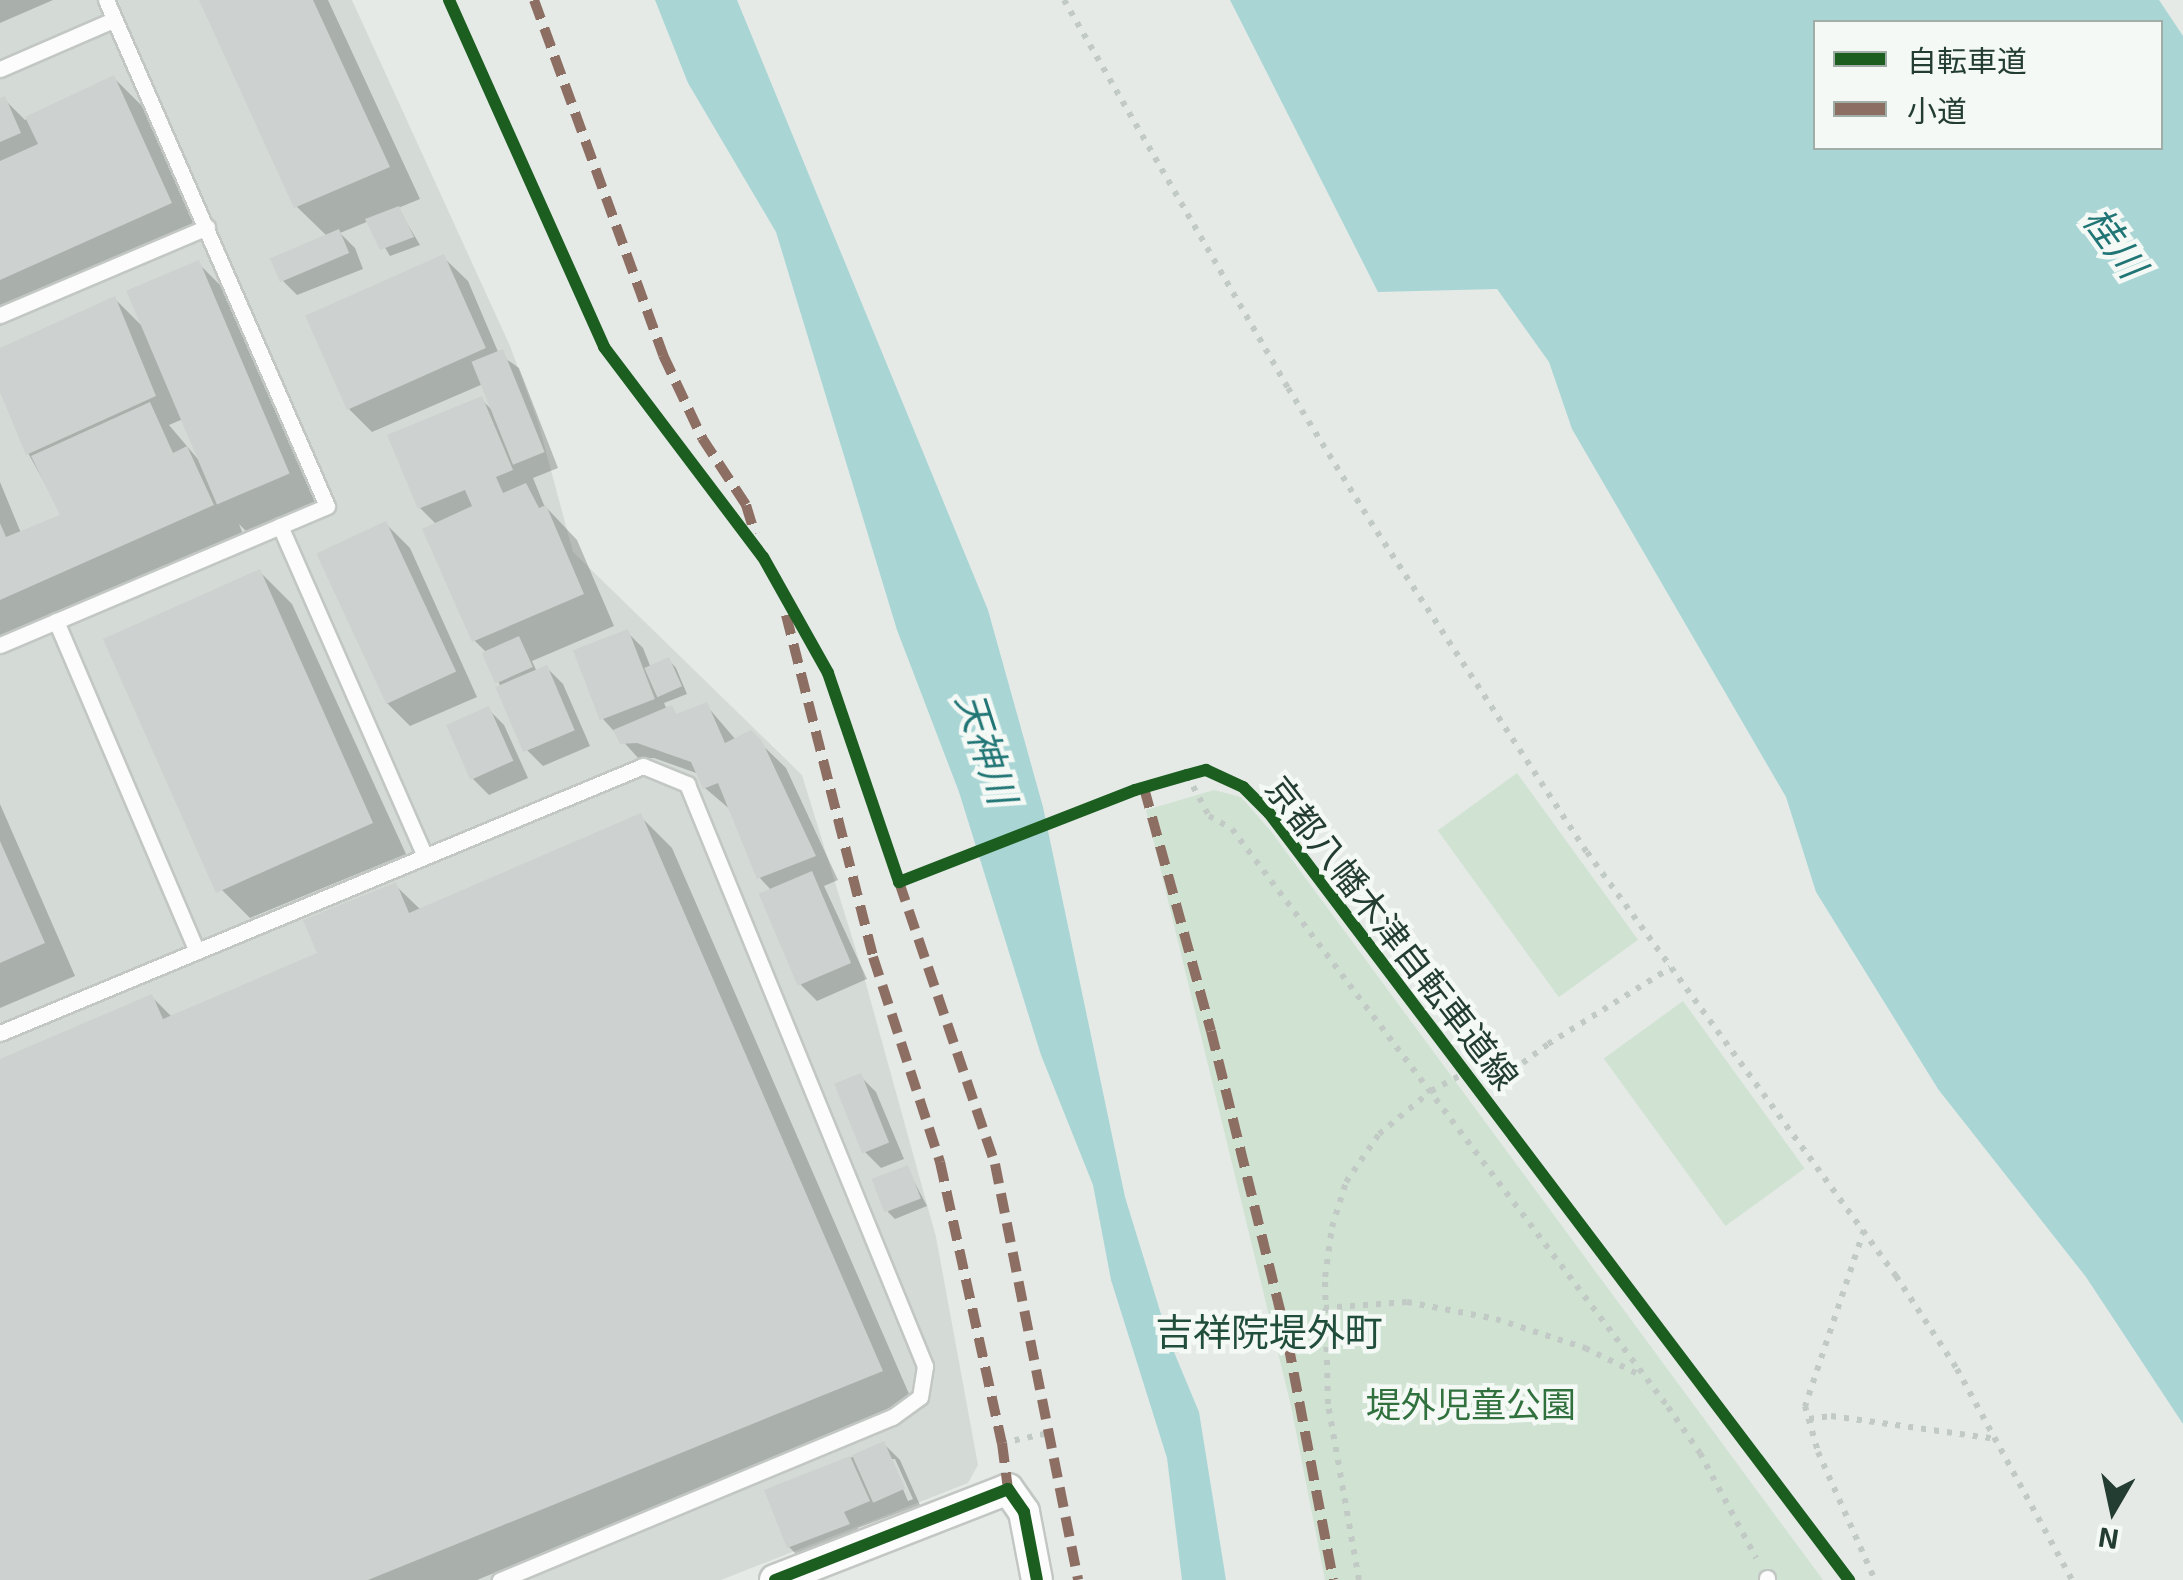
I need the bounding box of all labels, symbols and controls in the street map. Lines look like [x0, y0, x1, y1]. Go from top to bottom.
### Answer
legend [1813, 20, 2163, 150]
text: 自転車道 [1907, 42, 2027, 78]
text: 小道 [1907, 92, 1967, 128]
water label: 桂川 [2074, 198, 2156, 286]
water label: 天神川 [948, 687, 1026, 809]
street label: 京都八幡木津自転車道線 [1258, 767, 1528, 1097]
district label: 吉祥院堤外町 [1155, 1309, 1383, 1355]
park label: 堤外児童公園 [1366, 1382, 1576, 1424]
north arrow [2063, 1460, 2163, 1560]
text: N [2096, 1521, 2121, 1558]

